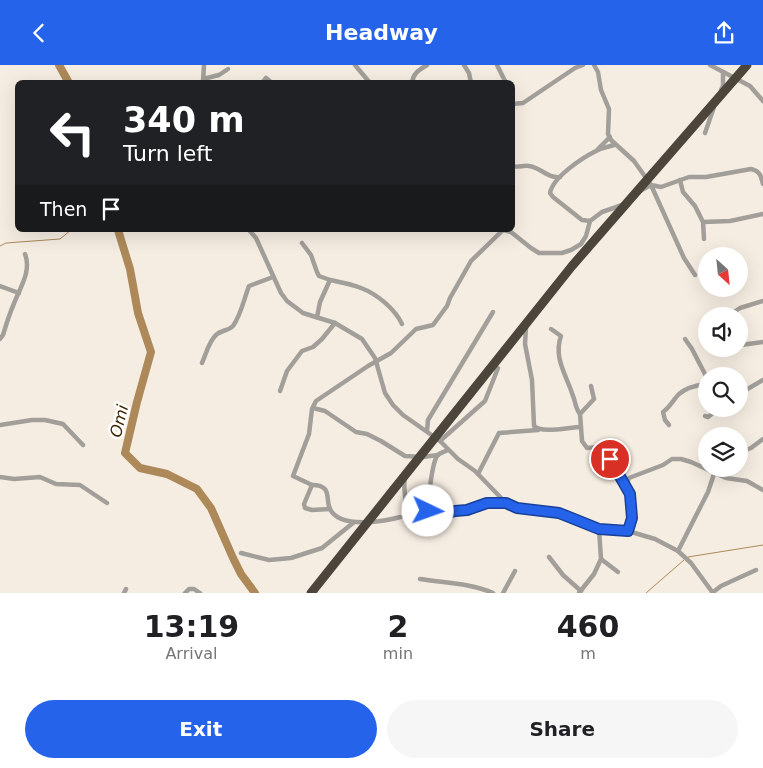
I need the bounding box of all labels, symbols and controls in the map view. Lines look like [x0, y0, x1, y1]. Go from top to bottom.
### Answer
icon: back [25, 19, 53, 47]
icon: share [710, 19, 738, 47]
text: Headway [325, 20, 438, 45]
icon: left [40, 100, 105, 165]
text: 340 m [123, 100, 245, 140]
text: Turn left [123, 141, 212, 166]
icon: arrive [97, 195, 125, 223]
text: Then [40, 198, 87, 220]
north arrow [698, 247, 748, 297]
map controls [698, 247, 748, 477]
button: sound [698, 307, 748, 357]
button: search [698, 367, 748, 417]
water label: Omi [106, 402, 132, 439]
button: layers [698, 427, 748, 477]
pin [589, 438, 631, 480]
icon: arrive [596, 445, 624, 473]
position arrow [401, 484, 453, 536]
text: 13:19 [144, 609, 239, 644]
text: 2 [387, 609, 408, 644]
text: 460 [557, 609, 619, 644]
text: Arrival [165, 644, 217, 663]
text: min [383, 644, 413, 663]
text: m [580, 644, 596, 663]
button: Exit [25, 700, 377, 758]
button: Share [387, 700, 738, 758]

